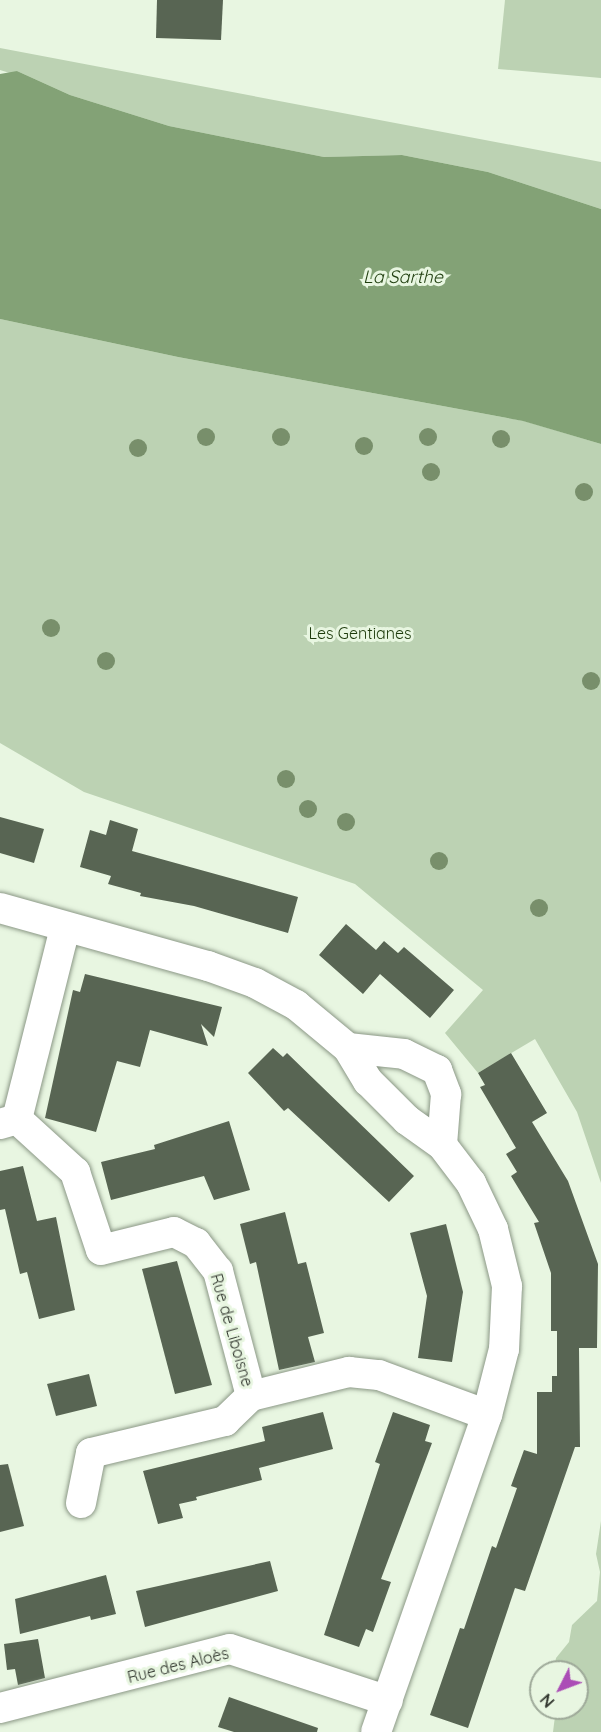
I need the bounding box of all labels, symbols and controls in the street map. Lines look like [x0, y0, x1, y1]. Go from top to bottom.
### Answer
water label: La Sarthe [363, 266, 443, 288]
park label: Les Gentianes [308, 623, 412, 643]
street label: Rue de Liboisne [207, 1271, 257, 1389]
street label: Rue des Aloès [125, 1643, 231, 1687]
north arrow [529, 1660, 589, 1720]
text: N [536, 1690, 558, 1712]

